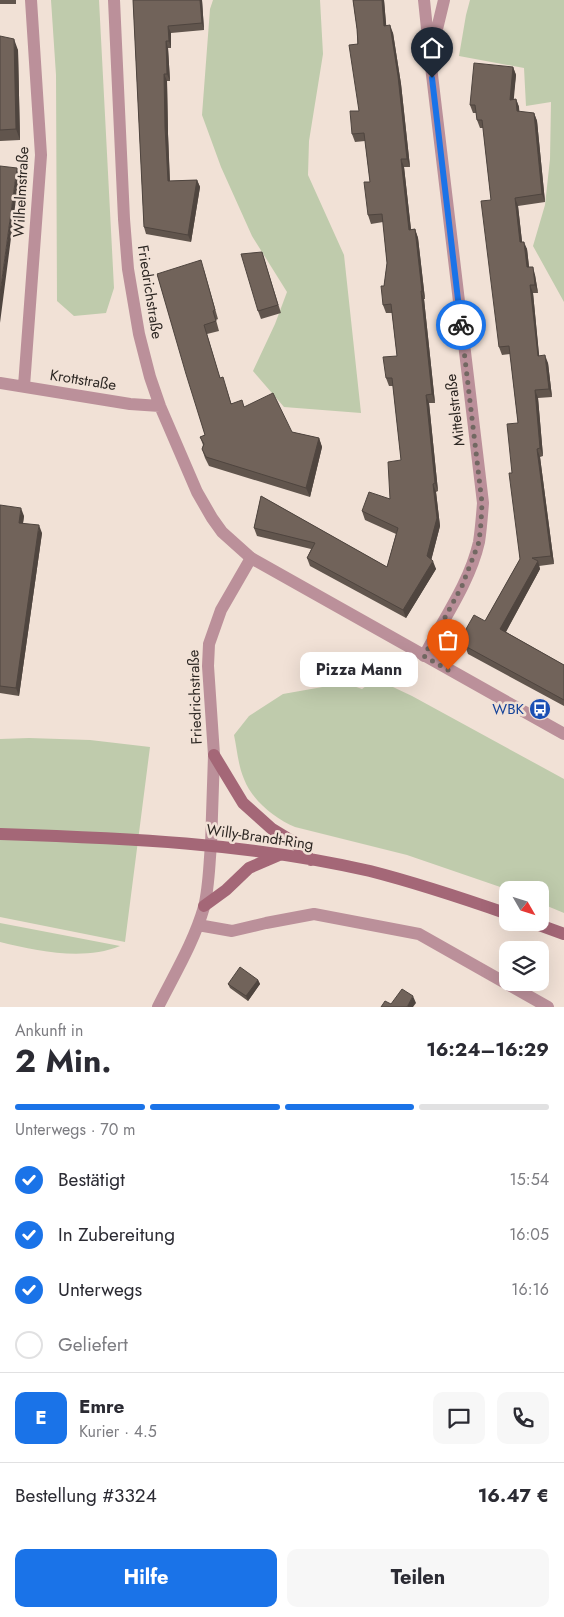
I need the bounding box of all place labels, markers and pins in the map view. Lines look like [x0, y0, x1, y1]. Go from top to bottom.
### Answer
pin [411, 27, 453, 78]
pin [427, 619, 469, 670]
callout: Pizza Mann [300, 652, 418, 688]
bus stop icon: WBK [528, 697, 552, 721]
place label: WBK [492, 698, 525, 720]

